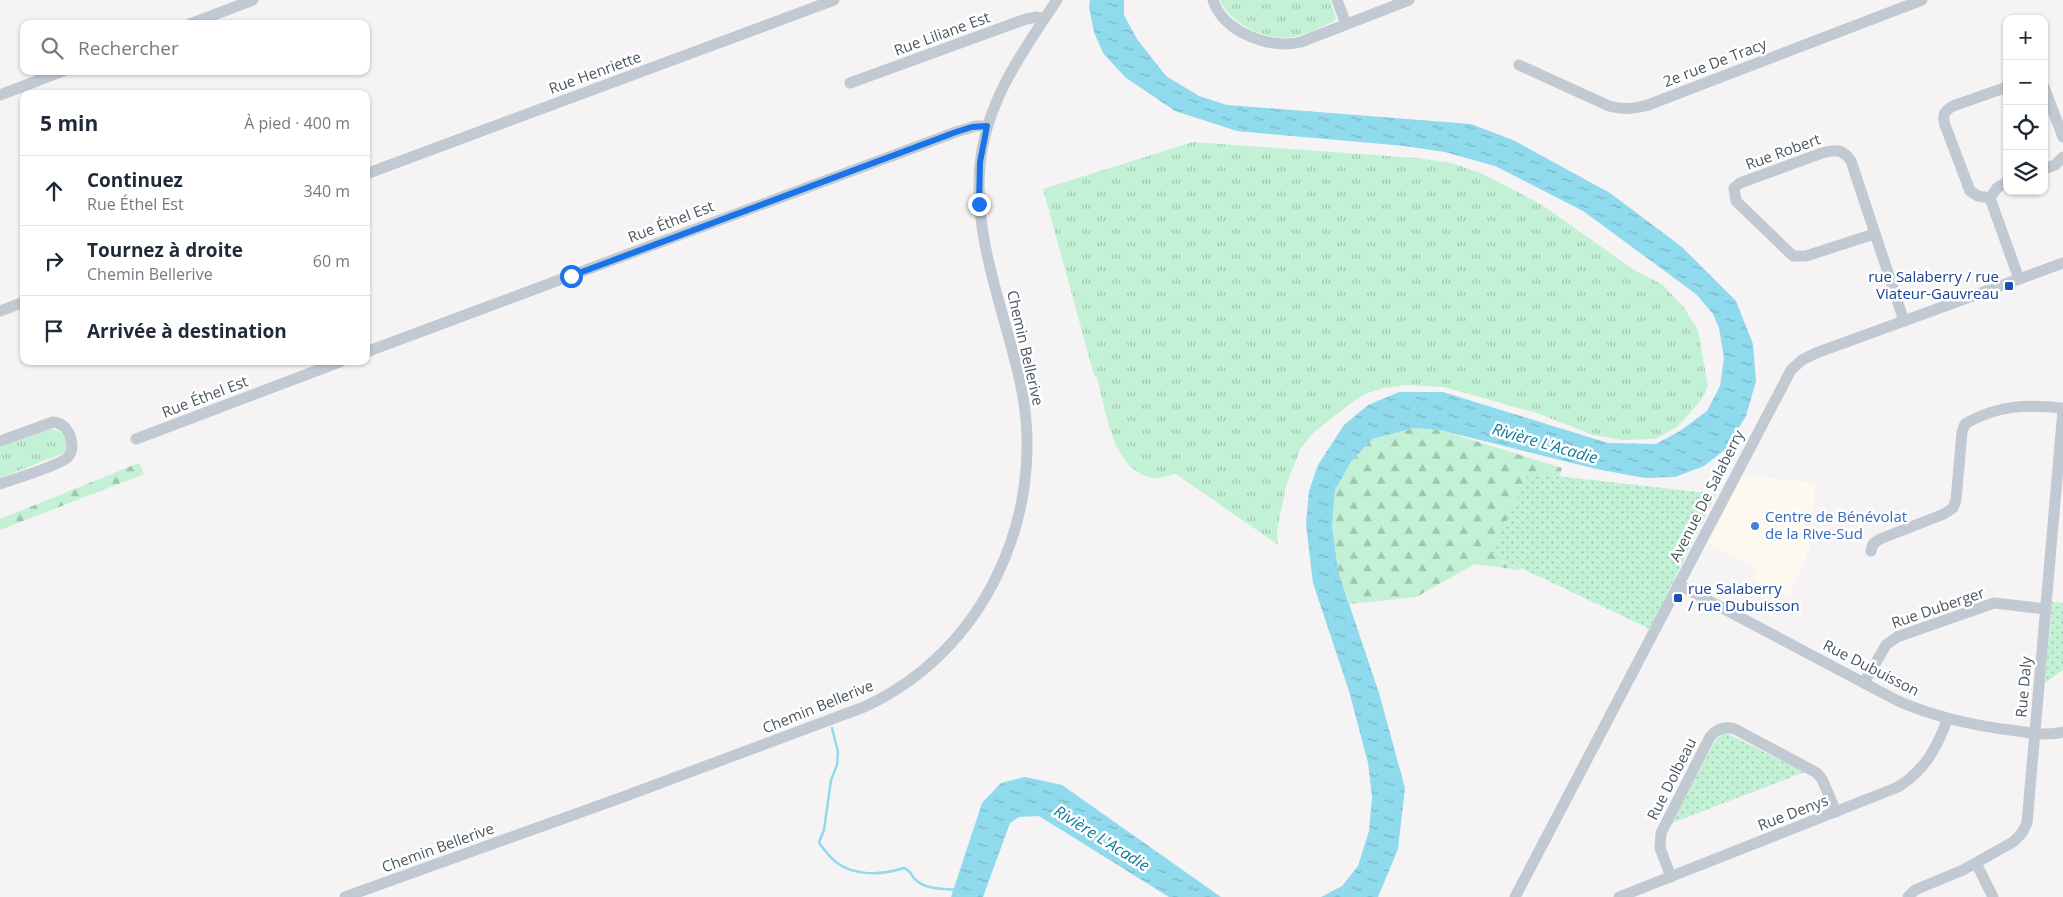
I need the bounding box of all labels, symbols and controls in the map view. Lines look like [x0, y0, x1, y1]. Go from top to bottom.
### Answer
street label: Rue Liliane Est [891, 6, 992, 60]
map controls [2003, 15, 2048, 195]
button: + [2003, 15, 2048, 60]
search box [20, 20, 370, 75]
street label: 2e rue De Tracy [1660, 33, 1770, 91]
icon: search [38, 34, 66, 62]
text: Rechercher [78, 35, 179, 61]
street label: Rue Henriette [546, 46, 644, 98]
button: − [2003, 60, 2048, 105]
button: locate [2003, 105, 2048, 150]
text: 5 min [40, 109, 98, 137]
text: À pied · 400 m [244, 112, 350, 134]
street label: Rue Robert [1743, 128, 1823, 174]
button: layers [2003, 150, 2048, 195]
text: Continuez [87, 167, 183, 193]
icon: ahead [40, 177, 68, 205]
text: 340 m [304, 180, 350, 202]
text: Rue Éthel Est [87, 193, 184, 215]
route end [968, 193, 991, 216]
street label: Rue Éthel Est [625, 195, 717, 247]
text: Tournez à droite [87, 237, 243, 263]
icon: right [40, 247, 68, 275]
text: 60 m [313, 250, 350, 272]
text: Chemin Bellerive [87, 263, 213, 285]
route start [560, 265, 583, 288]
place label: rue Salaberry / rue Viateur-Gauvreau [1868, 266, 1999, 303]
marker: rue Salaberry / rue Viateur-Gauvreau [2003, 280, 2015, 292]
street label: Chemin Bellerive [1003, 288, 1049, 407]
icon: arrive [40, 317, 68, 345]
text: Arrivée à destination [87, 318, 287, 344]
street label: Rue Éthel Est [159, 370, 251, 422]
water label: Rivière L'Acadie [1490, 417, 1600, 469]
street label: Avenue De Salaberry [1664, 426, 1748, 565]
place label: Centre de Bénévolat de la Rive-Sud [1765, 506, 1907, 543]
marker: Centre de Bénévolat de la Rive-Sud [1749, 520, 1761, 532]
place label: rue Salaberry / rue Dubuisson [1688, 578, 1800, 615]
street label: Rue Duberger [1888, 582, 1987, 632]
marker: rue Salaberry / rue Dubuisson [1672, 592, 1684, 604]
street label: Rue Dubuisson [1820, 634, 1923, 700]
street label: Rue Daly [2010, 655, 2036, 718]
street label: Chemin Bellerive [759, 675, 876, 737]
street label: Rue Dolbeau [1642, 734, 1700, 823]
street label: Rue Denys [1755, 789, 1831, 835]
water label: Rivière L'Acadie [1050, 800, 1154, 876]
street label: Chemin Bellerive [379, 818, 496, 877]

